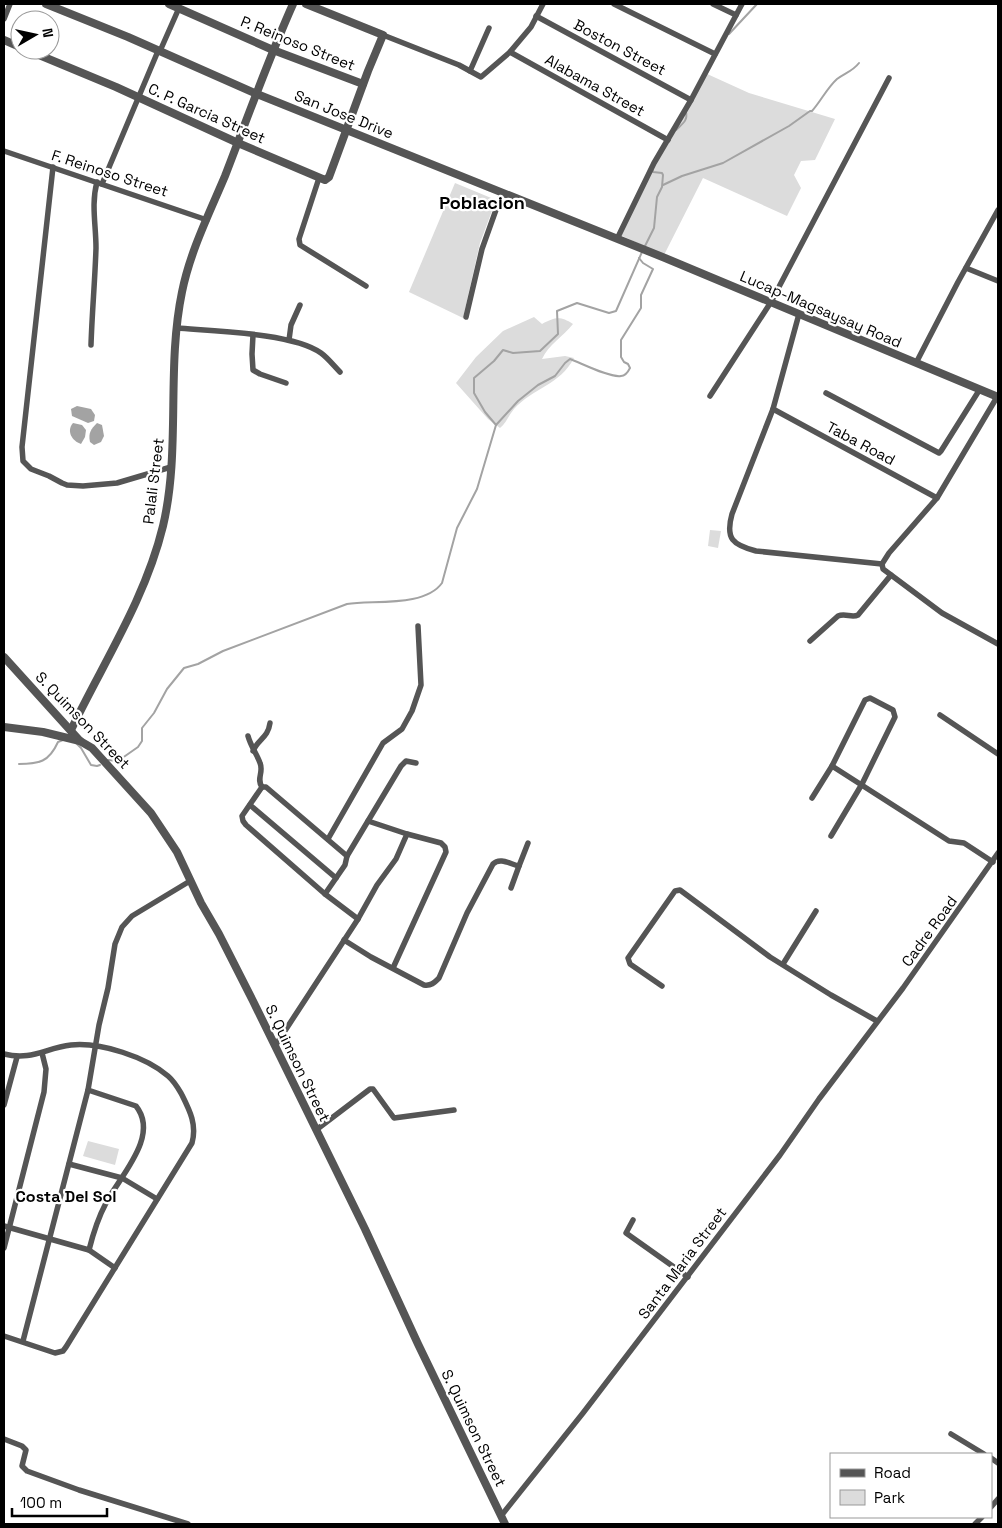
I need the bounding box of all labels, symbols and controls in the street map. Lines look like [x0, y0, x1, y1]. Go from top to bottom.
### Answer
north arrow [10, 10, 60, 60]
street label: P. Reinoso Street [238, 11, 358, 75]
street label: Boston Street [571, 15, 669, 79]
text: N [38, 27, 57, 39]
street label: Alabama Street [542, 50, 648, 120]
street label: C. P. Garcia Street [145, 79, 269, 147]
street label: San Jose Drive [292, 85, 396, 143]
street label: F. Reinoso Street [49, 145, 171, 201]
district label: Poblacion [439, 191, 525, 214]
street label: Lucap-Magsaysay Road [737, 266, 905, 352]
street label: Taba Road [823, 417, 899, 469]
street label: Palali Street [138, 437, 168, 525]
street label: S. Quimson Street [32, 667, 134, 773]
street label: Cadre Road [897, 892, 961, 970]
street label: S. Quimson Street [261, 1001, 335, 1125]
district label: Costa Del Sol [16, 1186, 116, 1207]
street label: Santa Maria Street [634, 1203, 730, 1323]
street label: S. Quimson Street [437, 1366, 511, 1490]
legend [830, 1453, 992, 1518]
text: Road [874, 1463, 911, 1482]
scale bar [12, 1486, 108, 1518]
text: Park [874, 1488, 905, 1507]
text: 100 m [20, 1493, 62, 1512]

